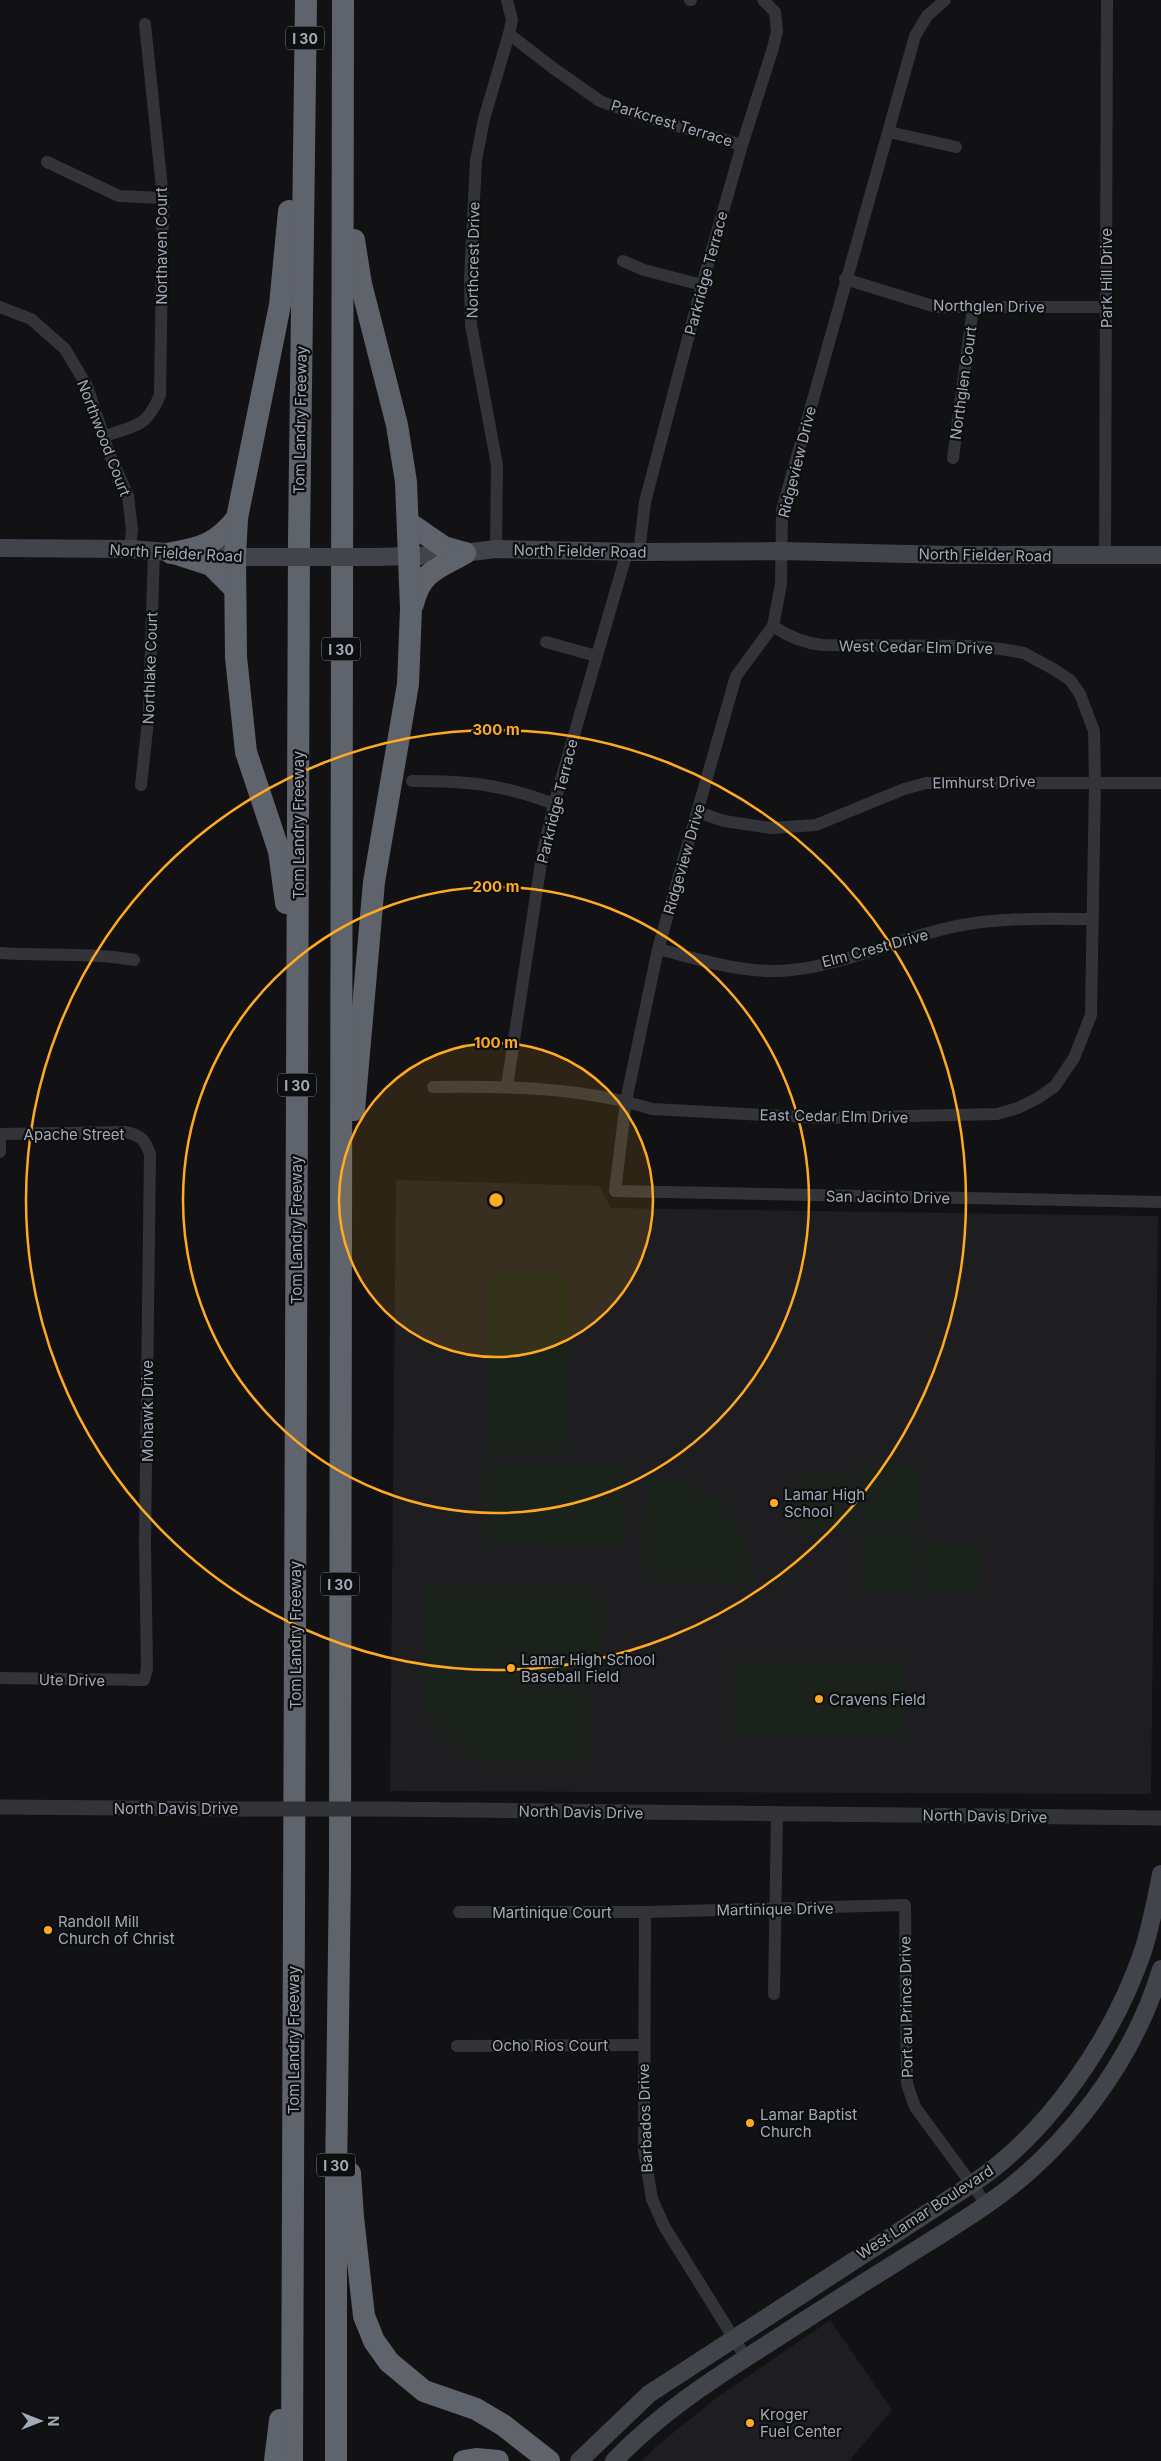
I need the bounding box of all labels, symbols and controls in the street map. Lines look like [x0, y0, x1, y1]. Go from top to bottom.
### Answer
road number: I 30 [286, 26, 324, 49]
street label: Parkcrest Terrace [609, 95, 735, 151]
street label: Northaven Court [152, 187, 171, 305]
street label: Northcrest Drive [462, 201, 484, 319]
street label: Parkridge Terrace [680, 209, 732, 337]
street label: Park Hill Drive [1097, 228, 1116, 328]
street label: Northglen Drive [933, 296, 1045, 316]
street label: Northglen Court [946, 325, 980, 441]
street label: Tom Landry Freeway [289, 345, 311, 494]
street label: Northwood Court [73, 377, 135, 499]
street label: Ridgeview Drive [774, 404, 820, 520]
street label: North Fielder Road [109, 540, 243, 566]
street label: North Fielder Road [513, 540, 647, 562]
street label: North Fielder Road [918, 544, 1052, 566]
street label: Northlake Court [139, 611, 161, 725]
street label: West Cedar Elm Drive [839, 636, 993, 658]
road number: I 30 [322, 638, 360, 661]
text: 300 m [472, 720, 520, 739]
street label: Parkridge Terrace [532, 737, 582, 865]
street label: Tom Landry Freeway [289, 750, 308, 899]
street label: Elmhurst Drive [932, 772, 1036, 792]
street label: Ridgeview Drive [659, 801, 709, 917]
text: 200 m [473, 877, 519, 896]
street label: Elm Crest Drive [820, 925, 930, 971]
text: 100 m [474, 1033, 518, 1052]
road number: I 30 [278, 1074, 316, 1096]
street label: East Cedar Elm Drive [759, 1105, 909, 1127]
street label: Apache Street [24, 1125, 125, 1144]
street label: Tom Landry Freeway [287, 1155, 306, 1304]
street label: San Jacinto Drive [826, 1186, 950, 1208]
centre of rings [487, 1191, 505, 1209]
street label: Mohawk Drive [138, 1360, 157, 1462]
place label: Lamar High School [784, 1485, 865, 1521]
marker: Lamar High School [768, 1497, 780, 1509]
street label: Tom Landry Freeway [286, 1560, 305, 1709]
road number: I 30 [321, 1572, 359, 1596]
place label: Lamar High School Baseball Field [521, 1650, 655, 1686]
marker: Lamar High School Baseball Field [505, 1662, 517, 1674]
street label: Ute Drive [39, 1670, 105, 1690]
place label: Cravens Field [829, 1690, 926, 1709]
marker: Cravens Field [813, 1693, 825, 1705]
street label: North Davis Drive [114, 1799, 238, 1818]
street label: North Davis Drive [519, 1801, 643, 1823]
street label: North Davis Drive [923, 1805, 1047, 1827]
street label: Martinique Drive [716, 1898, 834, 1920]
street label: Martinique Court [492, 1903, 612, 1922]
place label: Randoll Mill Church of Christ [58, 1912, 175, 1948]
marker: Randoll Mill Church of Christ [42, 1924, 54, 1936]
street label: Port au Prince Drive [895, 1936, 917, 2078]
street label: Tom Landry Freeway [284, 1965, 303, 2114]
street label: Ocho Rios Court [492, 2036, 608, 2055]
street label: Barbados Drive [634, 2063, 656, 2173]
place label: Lamar Baptist Church [760, 2105, 857, 2141]
marker: Lamar Baptist Church [744, 2117, 756, 2129]
road number: I 30 [317, 2154, 355, 2176]
street label: West Lamar Boulevard [853, 2161, 997, 2263]
north arrow [15, 2396, 65, 2446]
place label: Kroger Fuel Center [760, 2405, 842, 2441]
text: N [45, 2416, 62, 2426]
marker: Kroger Fuel Center [744, 2417, 756, 2429]

